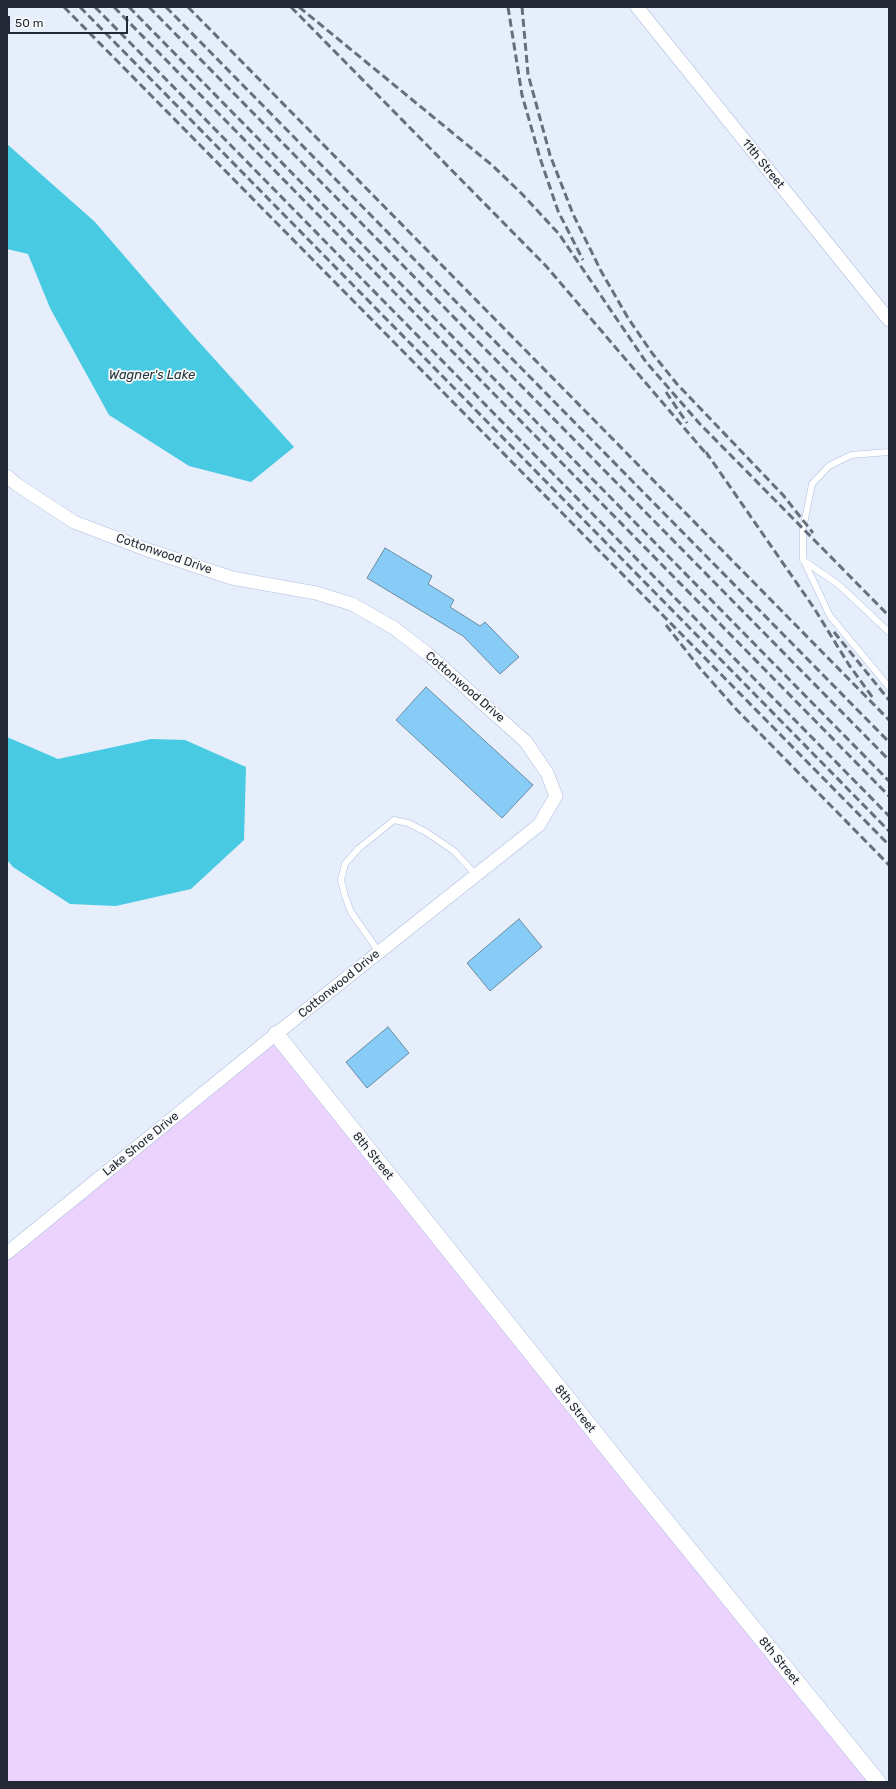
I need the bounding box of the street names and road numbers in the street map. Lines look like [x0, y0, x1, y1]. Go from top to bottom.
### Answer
street label: 11th Street [739, 136, 787, 192]
street label: Cottonwood Drive [114, 531, 214, 577]
street label: Cottonwood Drive [422, 649, 508, 725]
street label: Cottonwood Drive [295, 947, 383, 1021]
street label: Lake Shore Drive [100, 1109, 182, 1179]
street label: 8th Street [349, 1129, 397, 1183]
street label: 8th Street [551, 1382, 599, 1436]
street label: 8th Street [755, 1634, 803, 1688]

